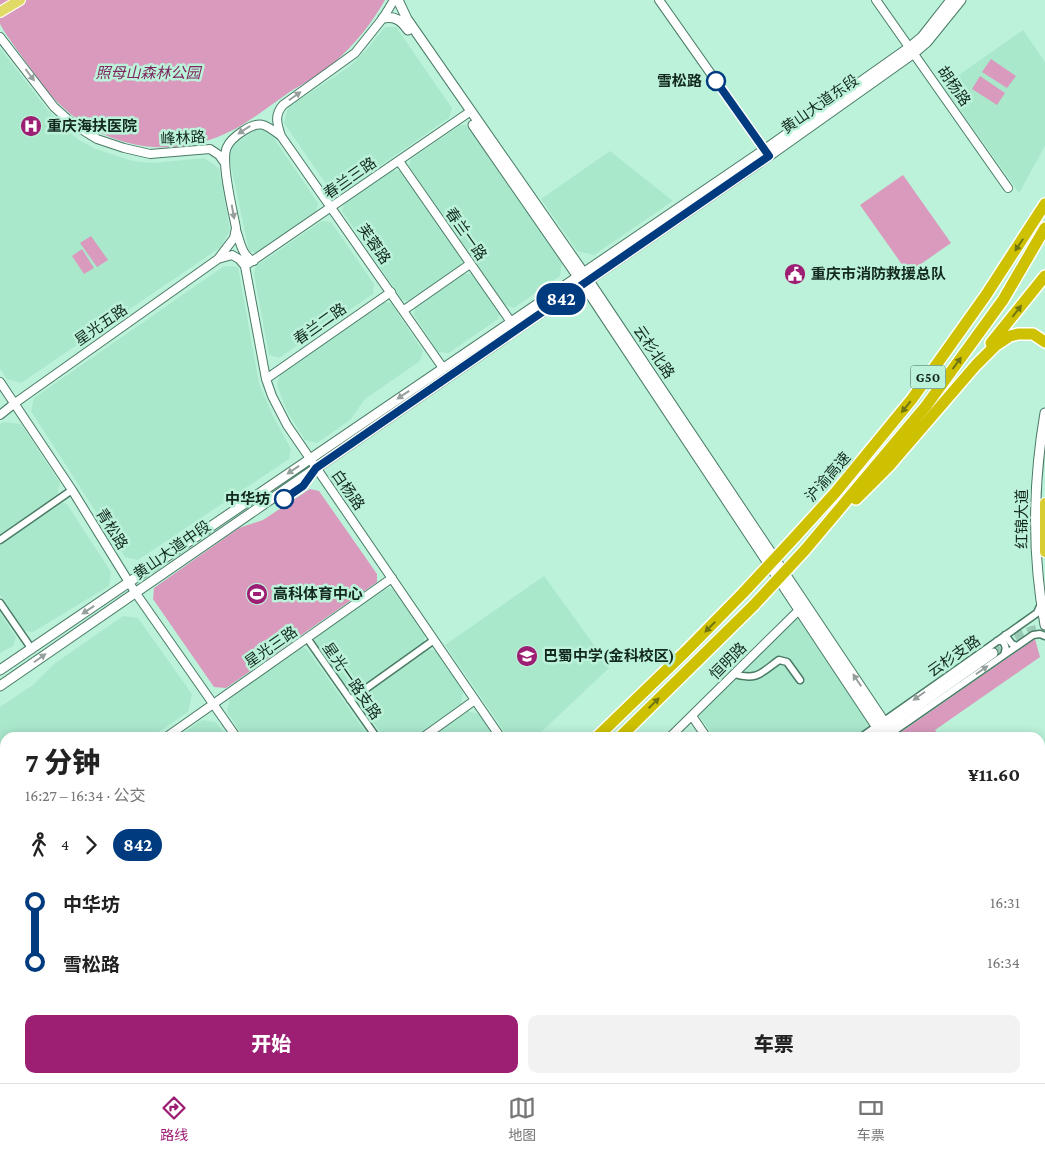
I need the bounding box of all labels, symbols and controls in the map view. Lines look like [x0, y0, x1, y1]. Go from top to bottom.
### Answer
street label: 胡杨路 [935, 63, 973, 109]
park label: 照母山森林公园 [95, 65, 202, 81]
one-way arrow [24, 68, 35, 81]
marker: 雪松路 [706, 71, 726, 91]
street label: 黄山大道东段 [779, 72, 861, 136]
place label: 雪松路 [657, 73, 702, 89]
one-way arrow [288, 91, 302, 101]
hospital icon: 重庆海扶医院 [19, 114, 43, 138]
place label: 重庆海扶医院 [47, 117, 137, 134]
one-way arrow [238, 125, 251, 135]
street label: 峰林路 [160, 128, 206, 147]
street label: 春兰三路 [321, 154, 379, 202]
one-way arrow [229, 205, 237, 221]
street label: 春兰一路 [442, 205, 490, 263]
street label: 芙蓉路 [355, 221, 393, 267]
one-way arrow [1014, 238, 1024, 252]
public building icon: 重庆市消防救援总队 [783, 262, 807, 286]
place label: 重庆市消防救援总队 [811, 266, 946, 282]
line badge: 842 [532, 283, 590, 315]
text: 842 [546, 289, 576, 309]
street label: 春兰二路 [291, 300, 349, 348]
street label: 星光五路 [72, 301, 130, 349]
one-way arrow [1012, 304, 1022, 317]
street label: 云杉北路 [631, 322, 678, 381]
one-way arrow [952, 356, 962, 370]
road number: G50 [910, 366, 946, 388]
one-way arrow [396, 390, 410, 400]
one-way arrow [900, 400, 911, 413]
street label: 沪渝高速 [802, 449, 854, 505]
one-way arrow [286, 465, 300, 475]
street label: 白杨路 [329, 467, 367, 513]
marker: 中华坊 [274, 489, 294, 509]
street label: 红锦大道 [1014, 489, 1030, 549]
place label: 中华坊 [225, 490, 270, 507]
street label: 青松路 [93, 506, 131, 552]
street label: 黄山大道中段 [131, 518, 213, 582]
sports icon: 高科体育中心 [245, 582, 269, 606]
place label: 高科体育中心 [273, 586, 363, 602]
one-way arrow [82, 605, 95, 615]
one-way arrow [704, 620, 716, 632]
street label: 星光三路 [242, 623, 300, 671]
street label: 云杉支路 [925, 632, 983, 680]
street label: 恒明路 [706, 639, 750, 683]
street label: 星光一路支路 [320, 640, 384, 722]
school or university icon: 巴蜀中学(金科校区) [515, 644, 539, 668]
place label: 巴蜀中学(金科校区) [543, 647, 674, 665]
one-way arrow [33, 653, 47, 663]
one-way arrow [975, 665, 989, 675]
one-way arrow [852, 674, 862, 687]
one-way arrow [912, 691, 926, 701]
one-way arrow [648, 698, 660, 710]
text: 7 分钟 [25, 747, 100, 778]
text: ¥11.60 [968, 764, 1020, 785]
text: 16:27 – 16:34 · 公交 [25, 787, 145, 804]
icon: walk [25, 831, 53, 859]
icon: forward [77, 831, 105, 859]
text: 842 [123, 835, 152, 855]
text: 4 [61, 836, 69, 853]
text: 中华坊 [63, 894, 120, 915]
text: 16:31 [990, 894, 1020, 911]
text: 雪松路 [63, 954, 120, 975]
text: 16:34 [987, 954, 1020, 971]
button: 开始 [25, 1015, 518, 1073]
button: 车票 [528, 1015, 1020, 1073]
tab: 路线 [160, 1094, 188, 1144]
tab: 地图 [508, 1094, 536, 1144]
tab: 车票 [857, 1094, 885, 1144]

